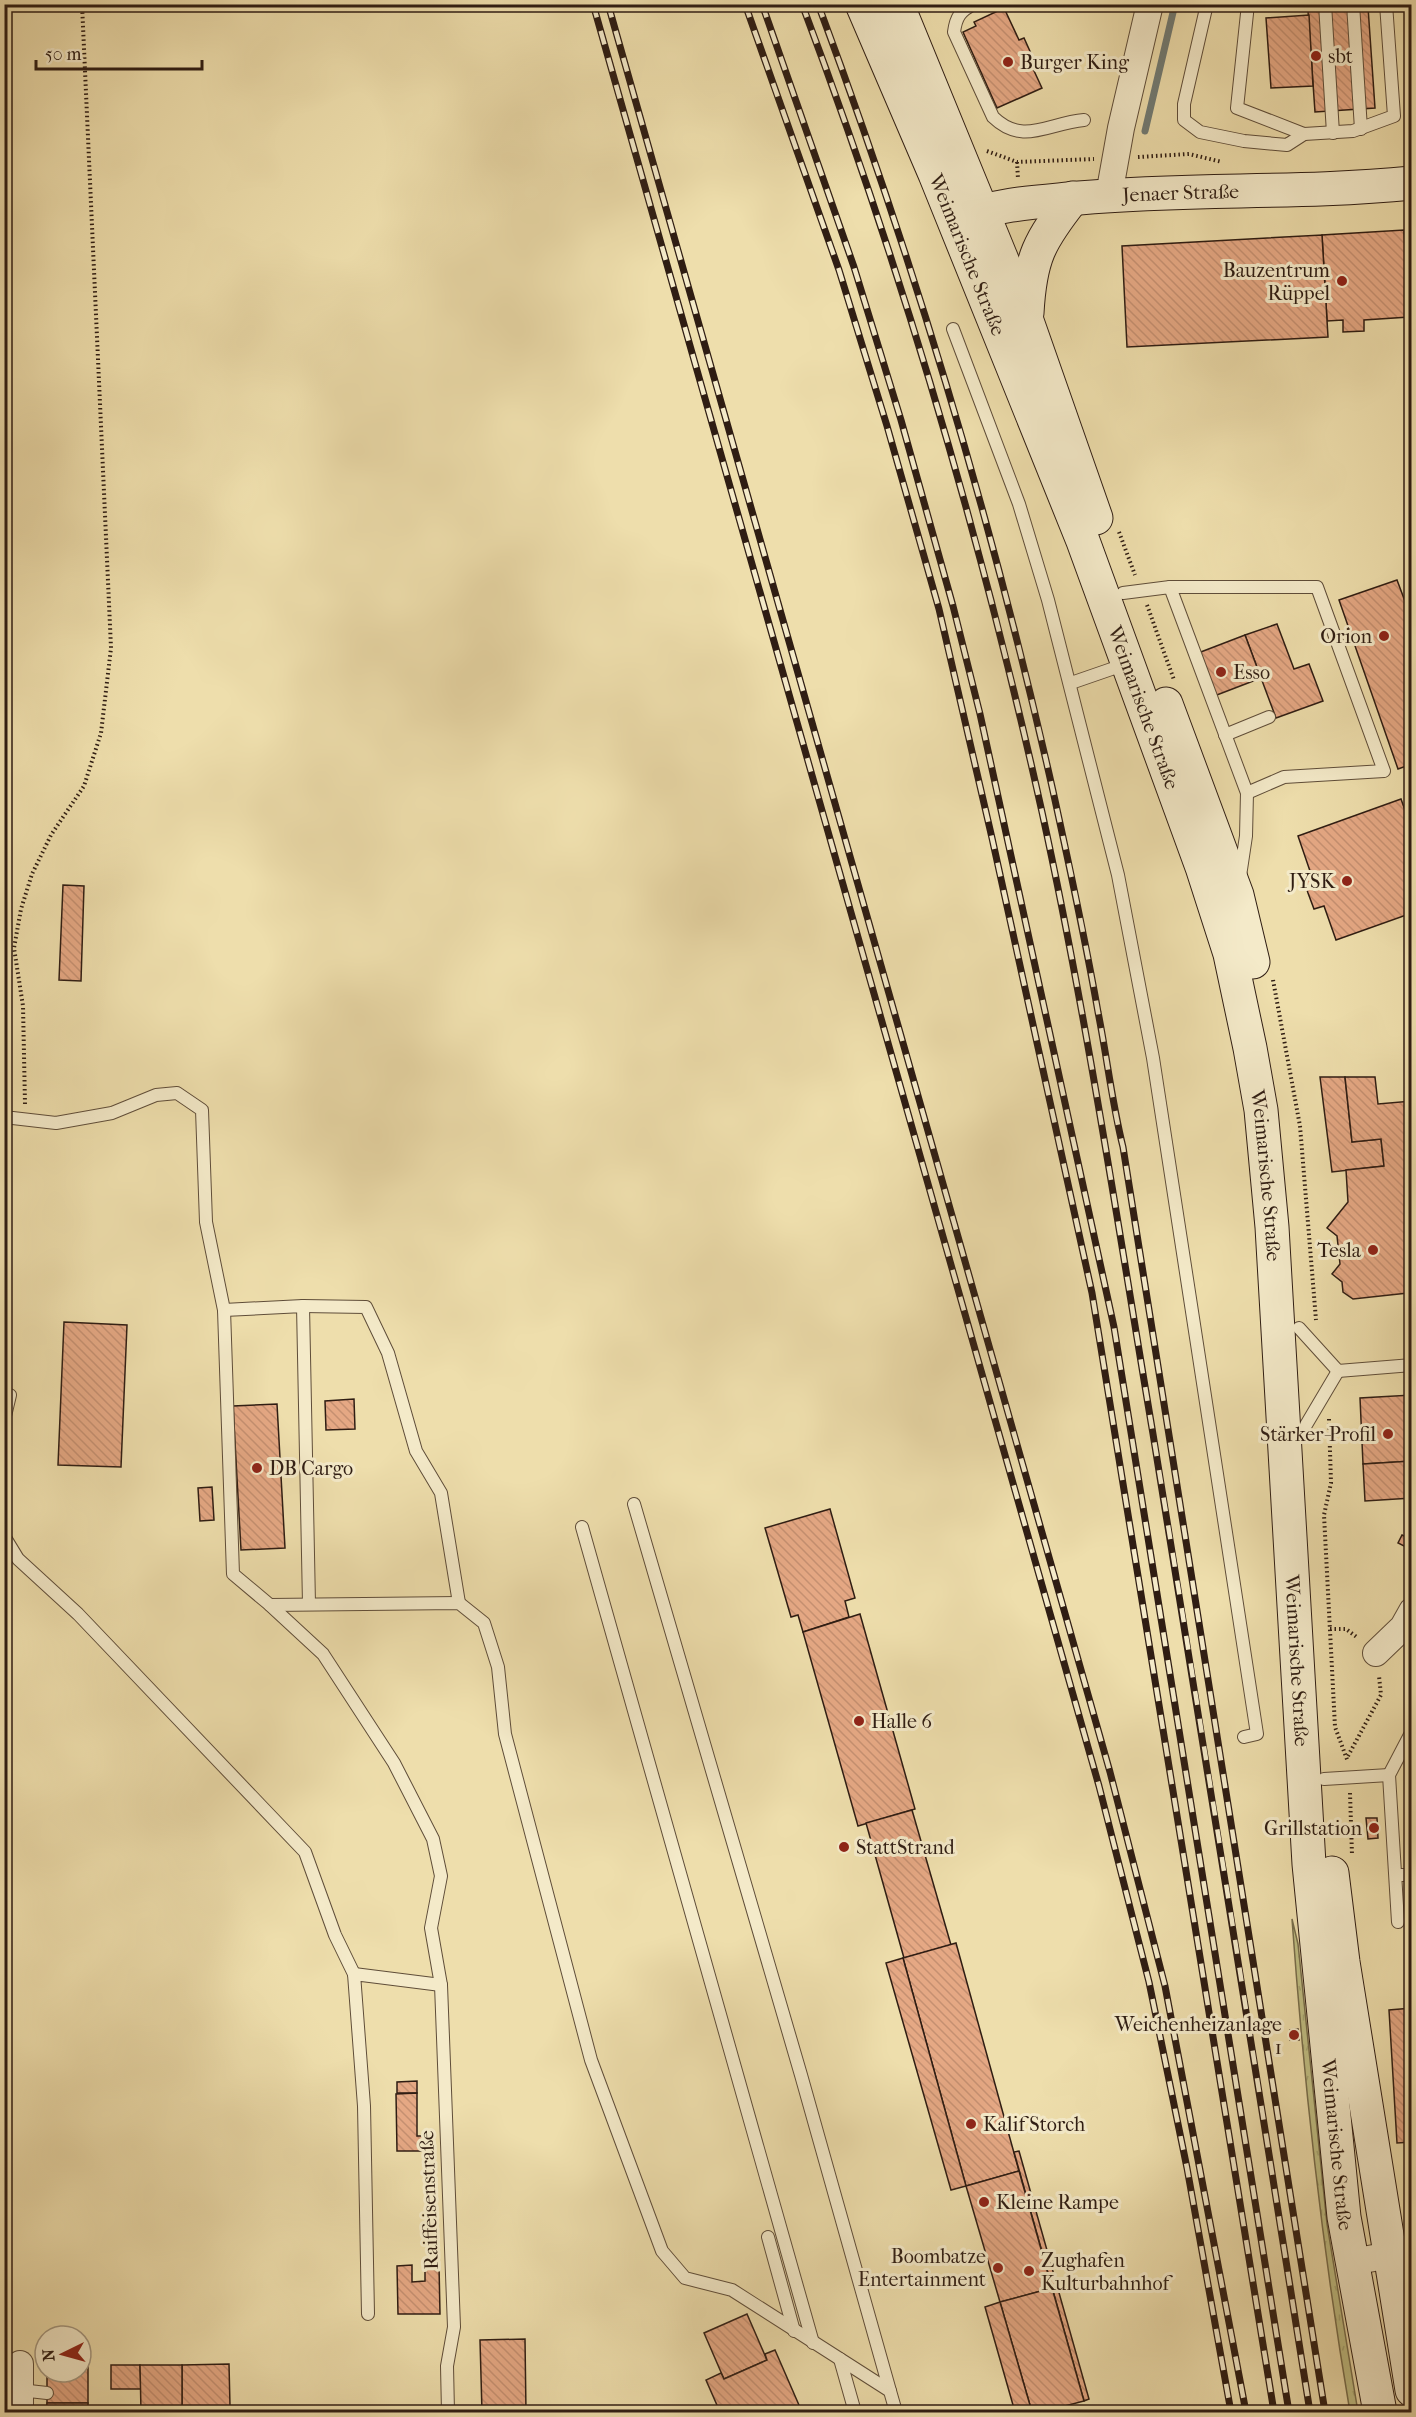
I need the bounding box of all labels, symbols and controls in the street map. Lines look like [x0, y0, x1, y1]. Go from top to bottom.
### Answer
scale bar [36, 33, 202, 71]
text: 50 m [45, 44, 82, 65]
place label: sbt [1328, 45, 1353, 68]
marker: sbt [1309, 49, 1323, 63]
place label: Burger King [1020, 51, 1129, 74]
marker: Burger King [1001, 55, 1015, 69]
street label: Weimarische Straße [924, 170, 1010, 339]
street label: Jenaer Straße [1120, 180, 1239, 206]
place label: Bauzentrum Rüppel [1223, 259, 1330, 305]
marker: Bauzentrum Rüppel [1335, 274, 1349, 288]
street label: Weimarische Straße [1103, 622, 1184, 792]
place label: Orion [1320, 625, 1372, 648]
marker: Orion [1377, 629, 1391, 643]
place label: Esso [1233, 661, 1270, 684]
marker: Esso [1214, 665, 1228, 679]
place label: JYSK [1287, 870, 1336, 893]
marker: JYSK [1340, 874, 1354, 888]
street label: Weimarische Straße [1246, 1087, 1285, 1262]
place label: Tesla [1317, 1239, 1362, 1262]
marker: Tesla [1366, 1243, 1380, 1257]
place label: Stärker-Profil [1260, 1423, 1376, 1446]
marker: Stärker-Profil [1381, 1427, 1395, 1441]
place label: DB Cargo [269, 1457, 353, 1480]
marker: DB Cargo [250, 1461, 264, 1475]
street label: Weimarische Straße [1281, 1573, 1314, 1747]
place label: Halle 6 [871, 1710, 932, 1733]
marker: Halle 6 [852, 1714, 866, 1728]
place label: Grillstation [1264, 1817, 1362, 1840]
marker: Grillstation [1367, 1821, 1381, 1835]
place label: StattStrand [856, 1836, 956, 1859]
marker: StattStrand [837, 1840, 851, 1854]
place label: Weichenheizanlage 1 [1114, 2013, 1282, 2059]
marker: Weichenheizanlage 1 [1287, 2028, 1301, 2042]
street label: Weimarische Straße [1317, 2057, 1358, 2232]
place label: Kalif Storch [983, 2113, 1086, 2136]
marker: Kalif Storch [964, 2117, 978, 2131]
street label: Raiffeisenstraße [415, 2130, 443, 2270]
place label: Kleine Rampe [996, 2191, 1119, 2214]
marker: Kleine Rampe [977, 2195, 991, 2209]
place label: Boombatze Entertainment [858, 2245, 986, 2291]
place label: Zughafen Kulturbahnhof [1041, 2249, 1173, 2295]
marker: Boombatze Entertainment [991, 2261, 1005, 2275]
marker: Zughafen Kulturbahnhof [1022, 2264, 1036, 2278]
north arrow [33, 2324, 93, 2384]
text: N [38, 2348, 59, 2362]

